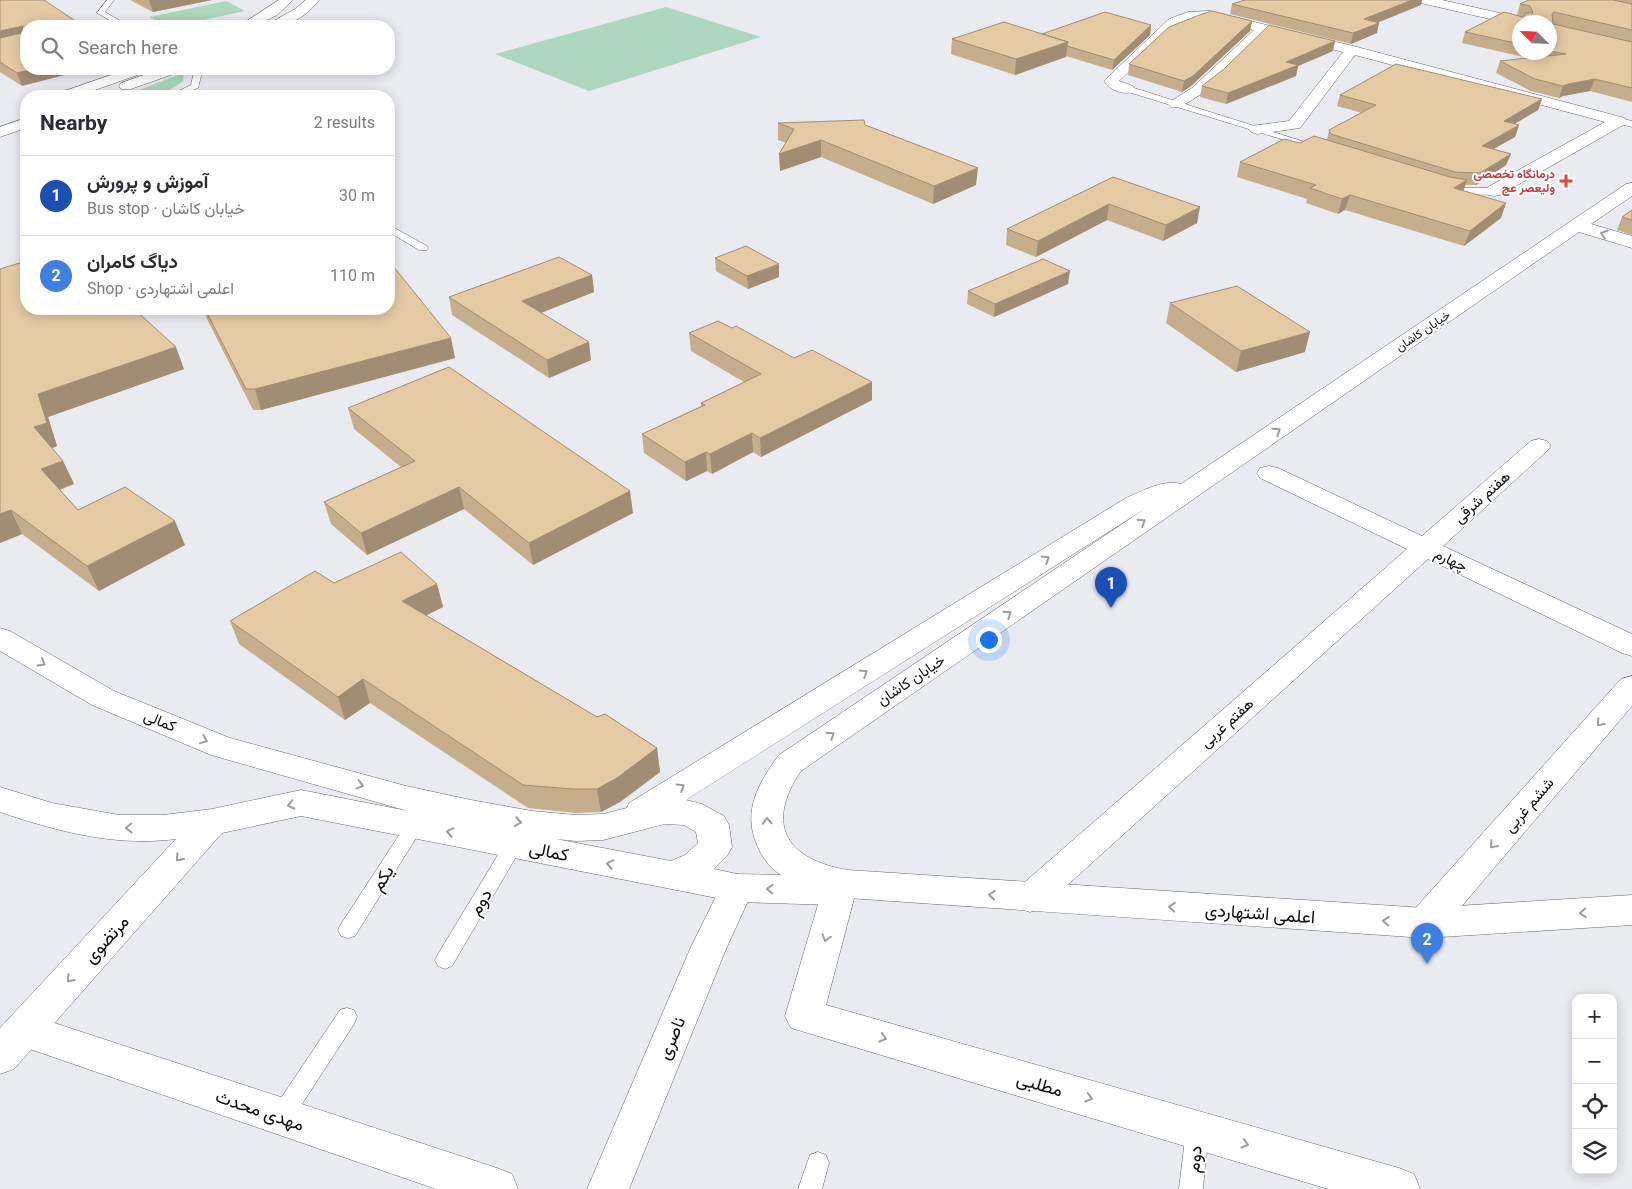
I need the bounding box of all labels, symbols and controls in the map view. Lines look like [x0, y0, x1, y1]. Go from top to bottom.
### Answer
north arrow [1512, 15, 1557, 60]
search box [20, 20, 395, 75]
icon: search [38, 34, 66, 62]
text: Search here [78, 36, 178, 59]
text: Nearby [40, 111, 107, 135]
text: 2 results [314, 113, 375, 132]
place label: درمانگاه تخصصی ولیعصر عج [1473, 167, 1555, 196]
text: آموزش و پرورش [87, 170, 208, 193]
marker: درمانگاه تخصصی ولیعصر عج [1559, 174, 1573, 188]
text: 1 [51, 186, 61, 205]
text: 30 m [339, 186, 375, 205]
text: Bus stop · خیابان کاشان [87, 199, 245, 218]
one-way arrow [1601, 229, 1609, 239]
text: دیاگ کامران [87, 250, 178, 273]
text: 2 [51, 266, 61, 285]
text: 110 m [330, 266, 375, 285]
text: Shop · اعلمی اشتهاردی [87, 279, 234, 298]
street label: خیابان کاشان [1393, 308, 1453, 354]
one-way arrow [1271, 428, 1280, 437]
street label: هفتم شرقی [1450, 467, 1515, 528]
one-way arrow [1137, 519, 1146, 528]
street label: چهارم [1431, 544, 1470, 577]
one-way arrow [1040, 555, 1049, 565]
pin: 1 [1095, 567, 1127, 608]
one-way arrow [1002, 611, 1012, 620]
your location [976, 627, 1002, 653]
street label: خیابان کاشان [874, 651, 948, 709]
one-way arrow [36, 656, 45, 666]
one-way arrow [858, 669, 867, 679]
street label: هفتم غربی [1197, 694, 1258, 752]
street label: کمالی [141, 706, 179, 737]
one-way arrow [1597, 718, 1606, 727]
one-way arrow [825, 732, 834, 741]
one-way arrow [199, 733, 208, 744]
street label: ششم غربی [1500, 774, 1558, 837]
one-way arrow [355, 780, 364, 790]
one-way arrow [676, 783, 685, 793]
one-way arrow [286, 800, 295, 810]
one-way arrow [514, 816, 523, 826]
one-way arrow [761, 817, 772, 825]
one-way arrow [124, 823, 132, 833]
one-way arrow [446, 827, 455, 838]
street label: کمالی [527, 837, 571, 866]
one-way arrow [1490, 840, 1499, 849]
one-way arrow [176, 853, 185, 862]
one-way arrow [605, 859, 614, 869]
street label: یکم [366, 861, 400, 896]
one-way arrow [765, 884, 773, 894]
street label: دوم [464, 885, 498, 920]
one-way arrow [988, 890, 996, 901]
street label: اعلمی اشتهاردی [1204, 899, 1316, 928]
one-way arrow [1167, 902, 1175, 913]
one-way arrow [1579, 908, 1587, 919]
street label: مرتضوی [79, 911, 134, 968]
one-way arrow [1382, 915, 1390, 926]
pin: 2 [1411, 923, 1443, 964]
one-way arrow [821, 934, 832, 943]
one-way arrow [67, 973, 76, 982]
map controls [1572, 994, 1617, 1174]
button: + [1572, 994, 1617, 1039]
street label: ناصری [653, 1013, 690, 1063]
one-way arrow [878, 1033, 886, 1043]
button: − [1572, 1039, 1617, 1084]
street label: مطلبی [1014, 1067, 1066, 1102]
button: locate [1572, 1084, 1617, 1129]
street label: مهدی محدث [213, 1085, 307, 1136]
one-way arrow [1085, 1093, 1093, 1103]
button: layers [1572, 1129, 1617, 1174]
one-way arrow [1241, 1138, 1249, 1148]
street label: دوم [1182, 1144, 1208, 1174]

